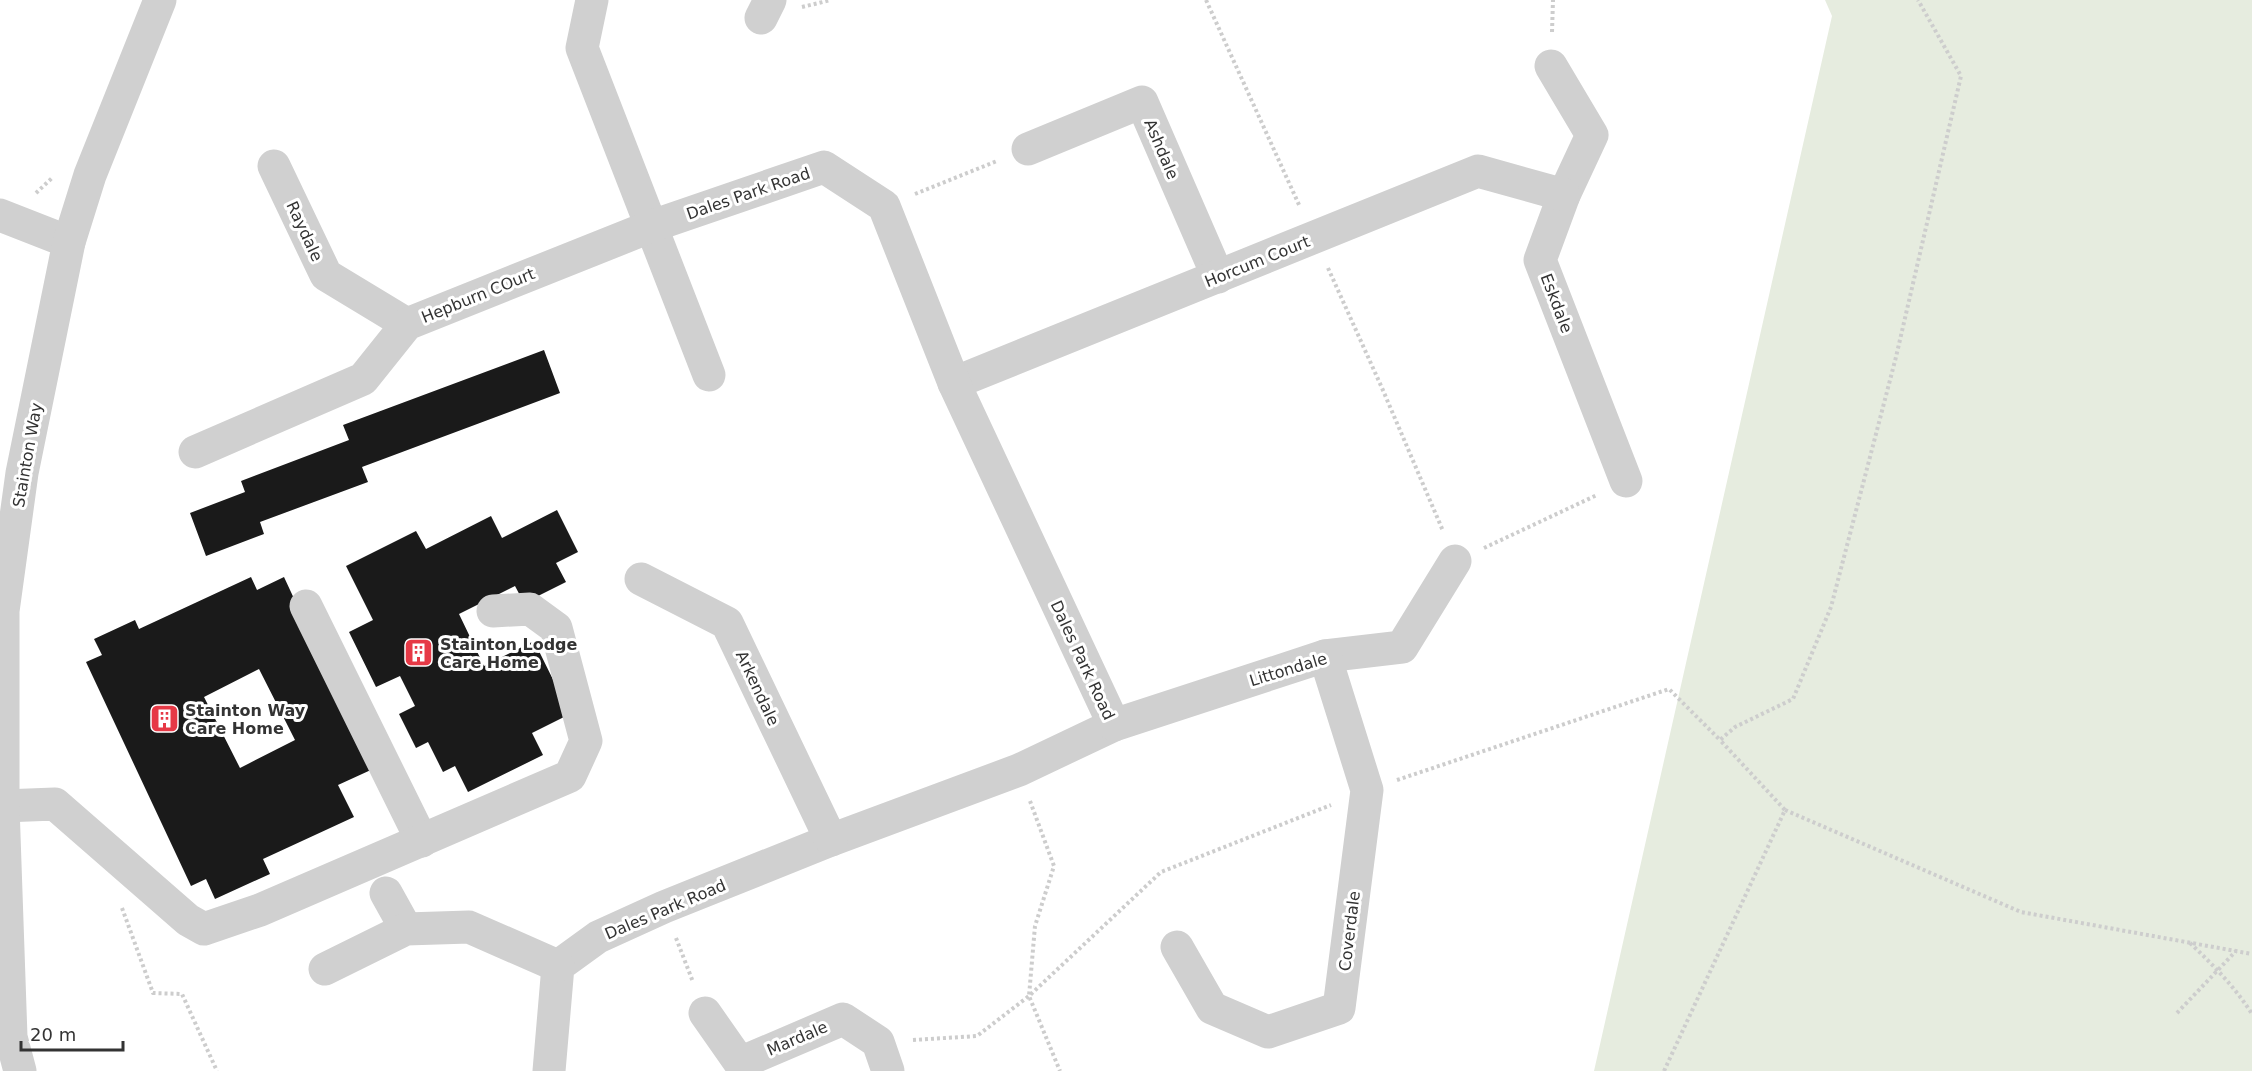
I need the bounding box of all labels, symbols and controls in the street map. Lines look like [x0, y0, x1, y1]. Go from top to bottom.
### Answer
street label: Ashdale [1140, 116, 1183, 182]
street label: Dales Park Road [684, 163, 813, 224]
street label: Raydale [282, 198, 327, 264]
street label: Horcum Court [1202, 232, 1312, 291]
street label: Hepburn COurt [419, 264, 538, 327]
street label: Eskdale [1537, 271, 1577, 336]
street label: Stainton Way [9, 401, 46, 509]
street label: Dales Park Road [1047, 597, 1119, 723]
place label: Stainton Lodge Care Home [440, 635, 578, 672]
building icon: Stainton Lodge Care Home [403, 637, 435, 669]
street label: Arkendale [732, 648, 783, 729]
street label: Littondale [1247, 649, 1329, 690]
place label: Stainton Way Care Home [185, 701, 306, 738]
building icon: Stainton Way Care Home [148, 703, 180, 735]
street label: Dales Park Road [602, 875, 729, 944]
street label: Coverdale [1335, 890, 1364, 972]
scale bar [21, 1014, 123, 1052]
street label: Mardale [764, 1017, 830, 1060]
text: 20 m [30, 1024, 76, 1045]

